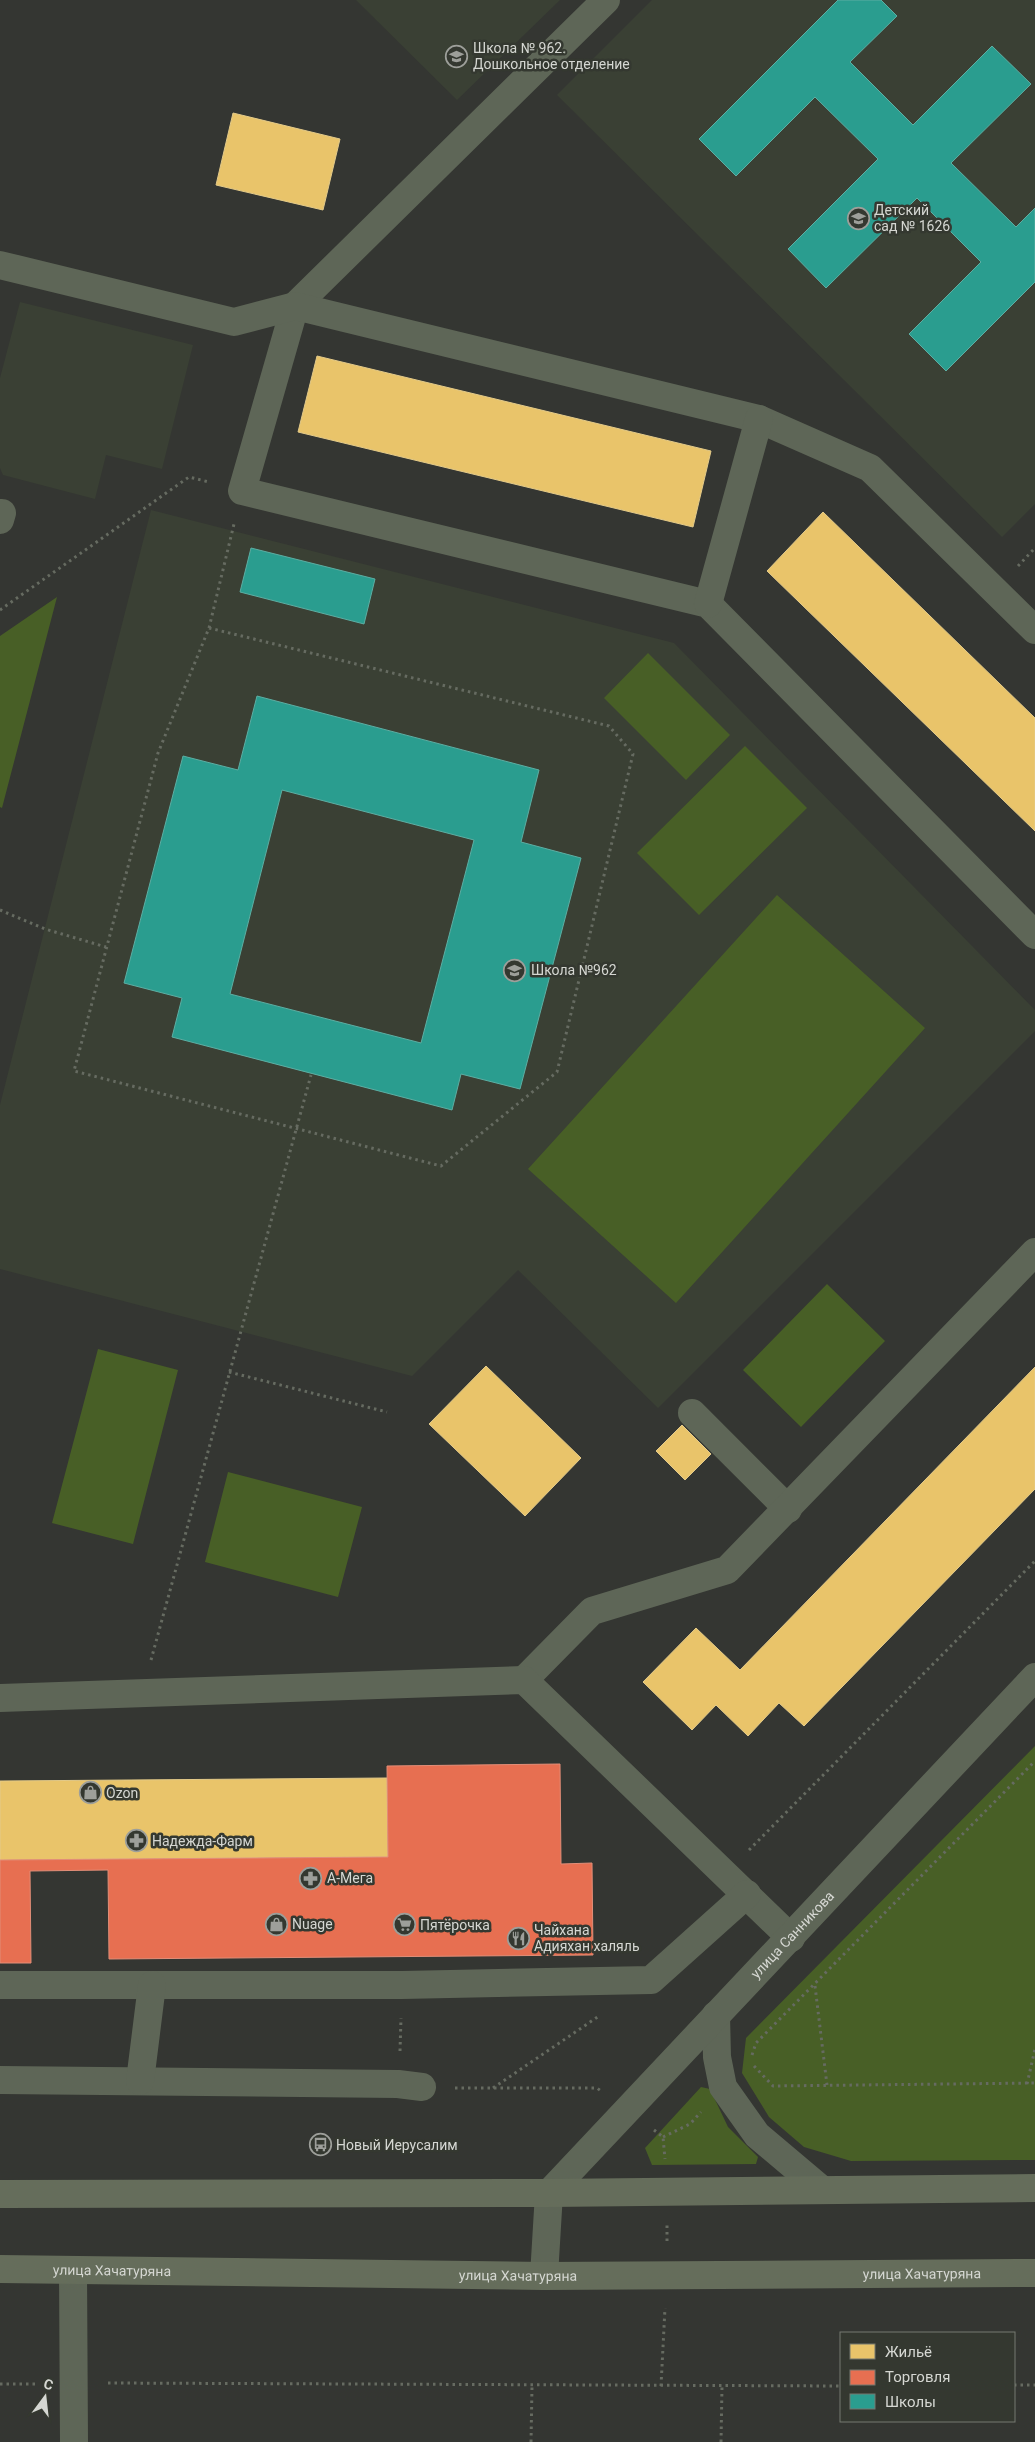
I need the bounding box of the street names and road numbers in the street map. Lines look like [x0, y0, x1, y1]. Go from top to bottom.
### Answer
street label: улица Санникова [747, 1888, 837, 1982]
street label: улица Хачатуряна [53, 2262, 171, 2279]
street label: улица Хачатуряна [863, 2265, 981, 2282]
street label: улица Хачатуряна [459, 2267, 577, 2284]

